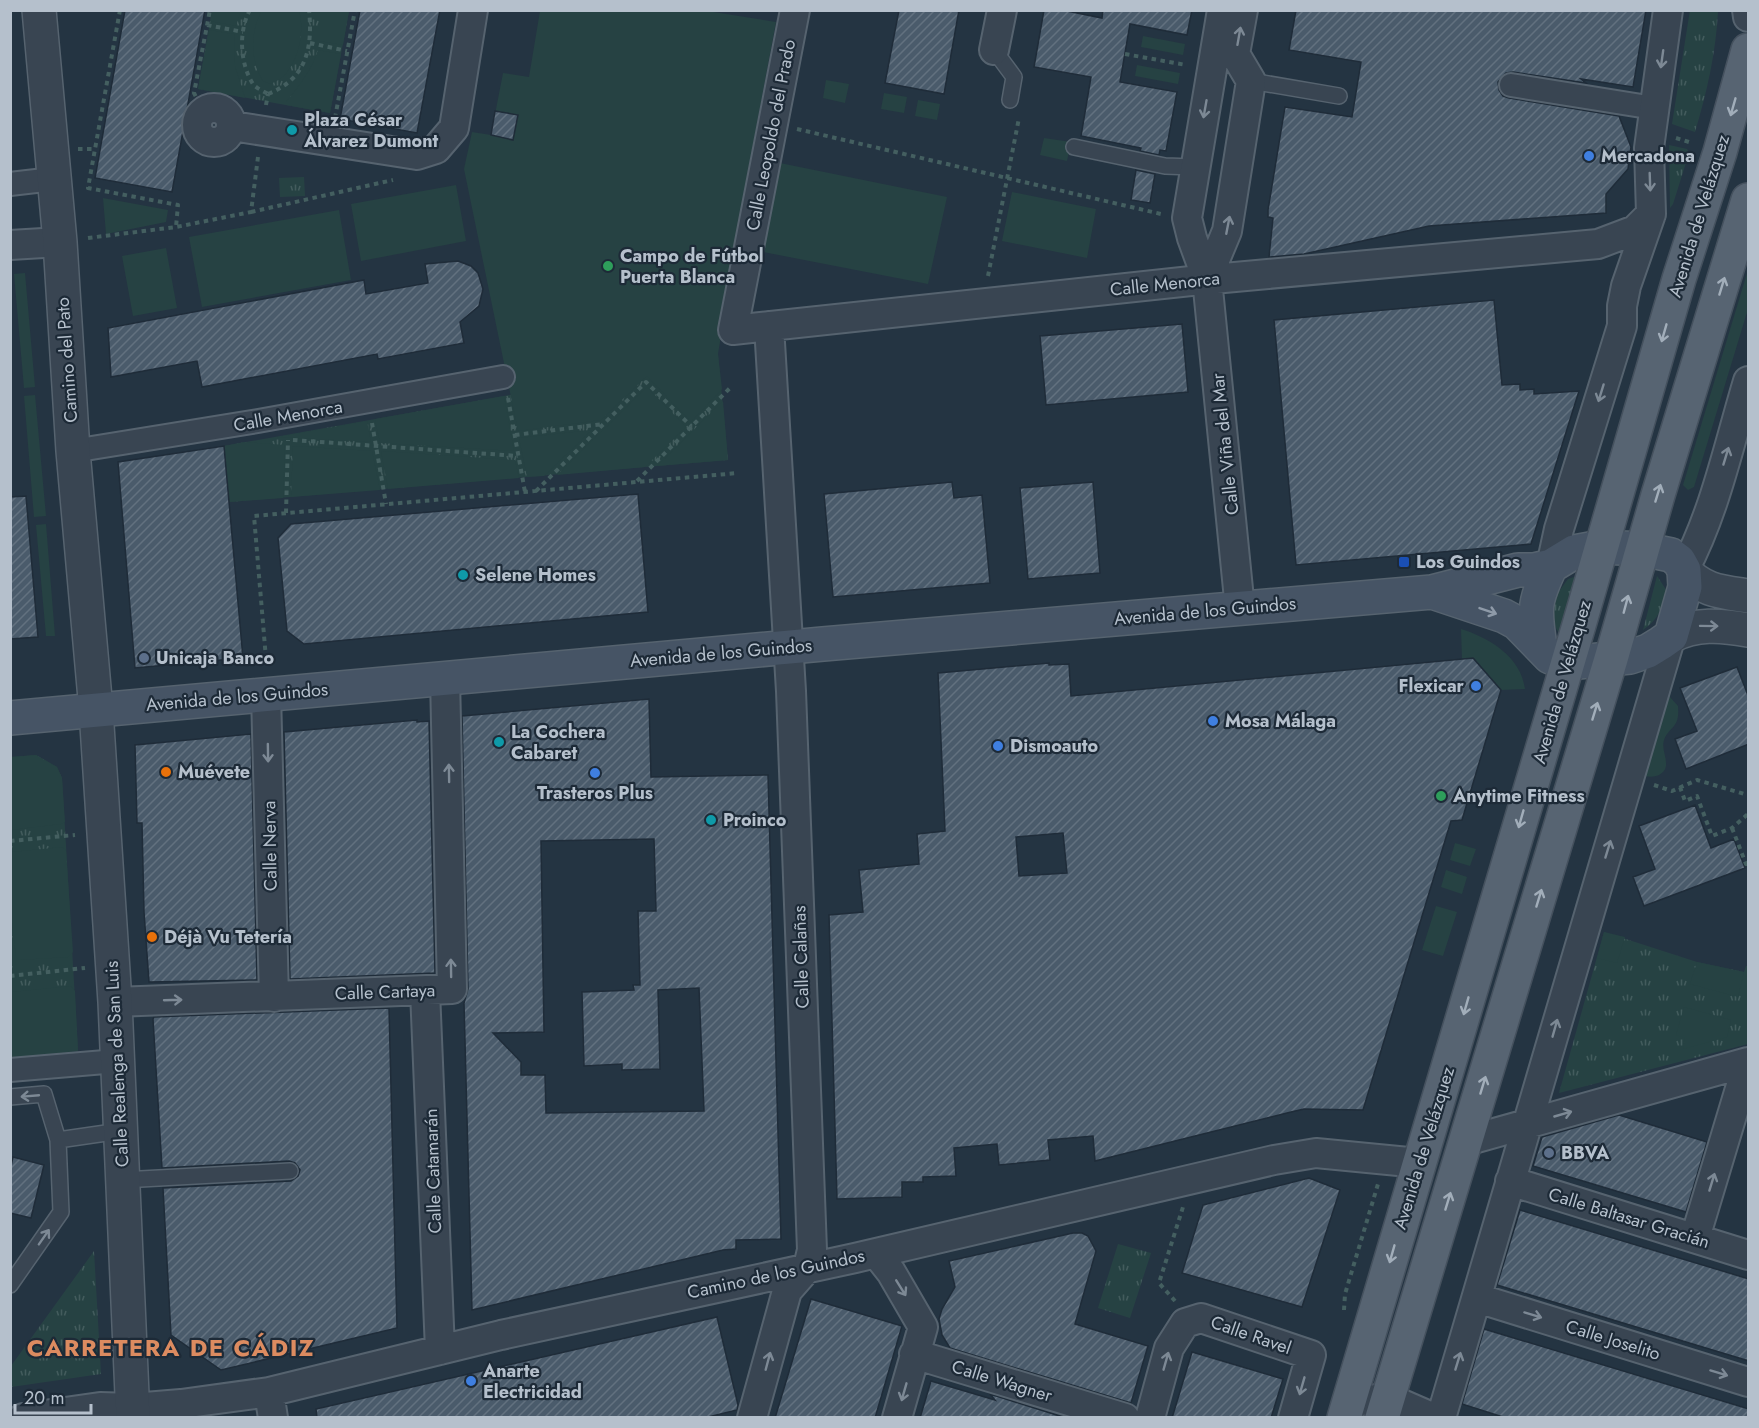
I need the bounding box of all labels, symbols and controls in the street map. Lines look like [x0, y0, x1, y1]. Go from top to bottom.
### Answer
one-way arrow [1233, 26, 1244, 46]
street label: Calle Leopoldo del Prado [740, 37, 802, 233]
one-way arrow [1656, 49, 1667, 69]
one-way arrow [1727, 97, 1738, 116]
one-way arrow [1199, 99, 1210, 119]
place label: Plaza César Álvarez Dumont [303, 107, 439, 154]
marker: Plaza César Álvarez Dumont [285, 123, 299, 137]
street label: Avenida de Velázquez [1662, 131, 1736, 301]
place label: Mercadona [1601, 143, 1695, 169]
marker: Mercadona [1582, 149, 1596, 163]
one-way arrow [1645, 171, 1656, 191]
one-way arrow [1223, 215, 1234, 235]
place label: Campo de Fútbol Puerta Blanca [620, 243, 764, 290]
marker: Campo de Fútbol Puerta Blanca [601, 259, 615, 273]
street label: Calle Menorca [1109, 265, 1221, 303]
one-way arrow [1717, 277, 1728, 296]
street label: Camino del Pato [50, 296, 84, 424]
one-way arrow [1658, 323, 1669, 342]
street label: Calle Viña del Mar [1205, 371, 1245, 516]
one-way arrow [1595, 383, 1606, 402]
street label: Calle Menorca [231, 394, 345, 438]
one-way arrow [1721, 447, 1732, 466]
one-way arrow [1654, 484, 1665, 503]
place label: Los Guindos [1416, 549, 1520, 575]
marker: Los Guindos [1397, 555, 1411, 569]
place label: Selene Homes [475, 562, 596, 588]
marker: Selene Homes [456, 568, 470, 582]
street label: Avenida de los Guindos [1113, 590, 1297, 632]
one-way arrow [1621, 595, 1633, 614]
street label: Avenida de Velázquez [1526, 597, 1598, 767]
one-way arrow [1478, 606, 1497, 617]
one-way arrow [1698, 620, 1718, 632]
street label: Avenida de los Guindos [629, 632, 813, 674]
place label: Unicaja Banco [156, 645, 274, 671]
marker: Unicaja Banco [137, 651, 151, 665]
place label: Flexicar [1399, 673, 1465, 699]
street label: Avenida de los Guindos [145, 676, 329, 718]
marker: Flexicar [1469, 679, 1483, 693]
one-way arrow [1590, 702, 1601, 721]
place label: Mosa Málaga [1225, 708, 1336, 734]
marker: Mosa Málaga [1206, 714, 1220, 728]
place label: La Cochera Cabaret [511, 719, 605, 766]
place label: Dismoauto [1010, 733, 1099, 759]
marker: La Cochera Cabaret [492, 735, 506, 749]
marker: Dismoauto [991, 739, 1005, 753]
one-way arrow [262, 742, 274, 762]
place label: Muévete [178, 759, 250, 785]
one-way arrow [443, 764, 454, 784]
marker: Muévete [159, 765, 173, 779]
marker: Trasteros Plus [588, 766, 602, 780]
place label: Trasteros Plus [537, 780, 653, 806]
place label: Anytime Fitness [1452, 783, 1585, 809]
marker: Anytime Fitness [1434, 789, 1448, 803]
street label: Calle Nerva [256, 801, 284, 891]
place label: Proinco [723, 807, 787, 833]
one-way arrow [1515, 809, 1526, 828]
marker: Proinco [704, 813, 718, 827]
one-way arrow [1604, 840, 1615, 859]
one-way arrow [1534, 889, 1545, 908]
street label: Calle Calañas [786, 905, 816, 1009]
place label: Déjà Vu Tetería [164, 924, 292, 950]
marker: Déjà Vu Tetería [145, 930, 159, 944]
one-way arrow [446, 959, 457, 979]
street label: Calle Realenga de San Luis [99, 960, 135, 1168]
street label: Calle Cartaya [334, 977, 436, 1007]
one-way arrow [163, 995, 183, 1006]
one-way arrow [1460, 997, 1472, 1016]
one-way arrow [1550, 1019, 1561, 1038]
street label: Avenida de Velázquez [1387, 1063, 1461, 1233]
one-way arrow [1478, 1076, 1489, 1095]
one-way arrow [21, 1090, 41, 1101]
street label: Calle Catamarán [418, 1108, 448, 1234]
one-way arrow [1553, 1108, 1572, 1119]
place label: BBVA [1561, 1140, 1610, 1166]
marker: BBVA [1542, 1146, 1556, 1160]
one-way arrow [1707, 1173, 1718, 1192]
street label: Calle Baltasar Gracián [1545, 1181, 1713, 1255]
one-way arrow [1443, 1192, 1454, 1211]
one-way arrow [38, 1229, 50, 1245]
street label: Camino de los Guindos [685, 1242, 867, 1306]
one-way arrow [1386, 1244, 1397, 1263]
one-way arrow [896, 1279, 908, 1296]
street label: Calle Ravel [1207, 1309, 1295, 1361]
one-way arrow [1523, 1310, 1542, 1321]
street label: Calle Joselito [1563, 1313, 1664, 1367]
district label: CARRETERA DE CÁDIZ [27, 1330, 315, 1365]
one-way arrow [762, 1352, 774, 1371]
one-way arrow [1161, 1352, 1172, 1371]
one-way arrow [1453, 1352, 1464, 1371]
street label: Calle Wagner [949, 1353, 1056, 1409]
place label: Anarte Electricidad [482, 1358, 582, 1405]
one-way arrow [1709, 1368, 1728, 1379]
marker: Anarte Electricidad [464, 1374, 478, 1388]
scale bar [15, 1377, 92, 1415]
one-way arrow [1296, 1377, 1307, 1396]
one-way arrow [897, 1382, 909, 1401]
text: 20 m [24, 1385, 64, 1411]

